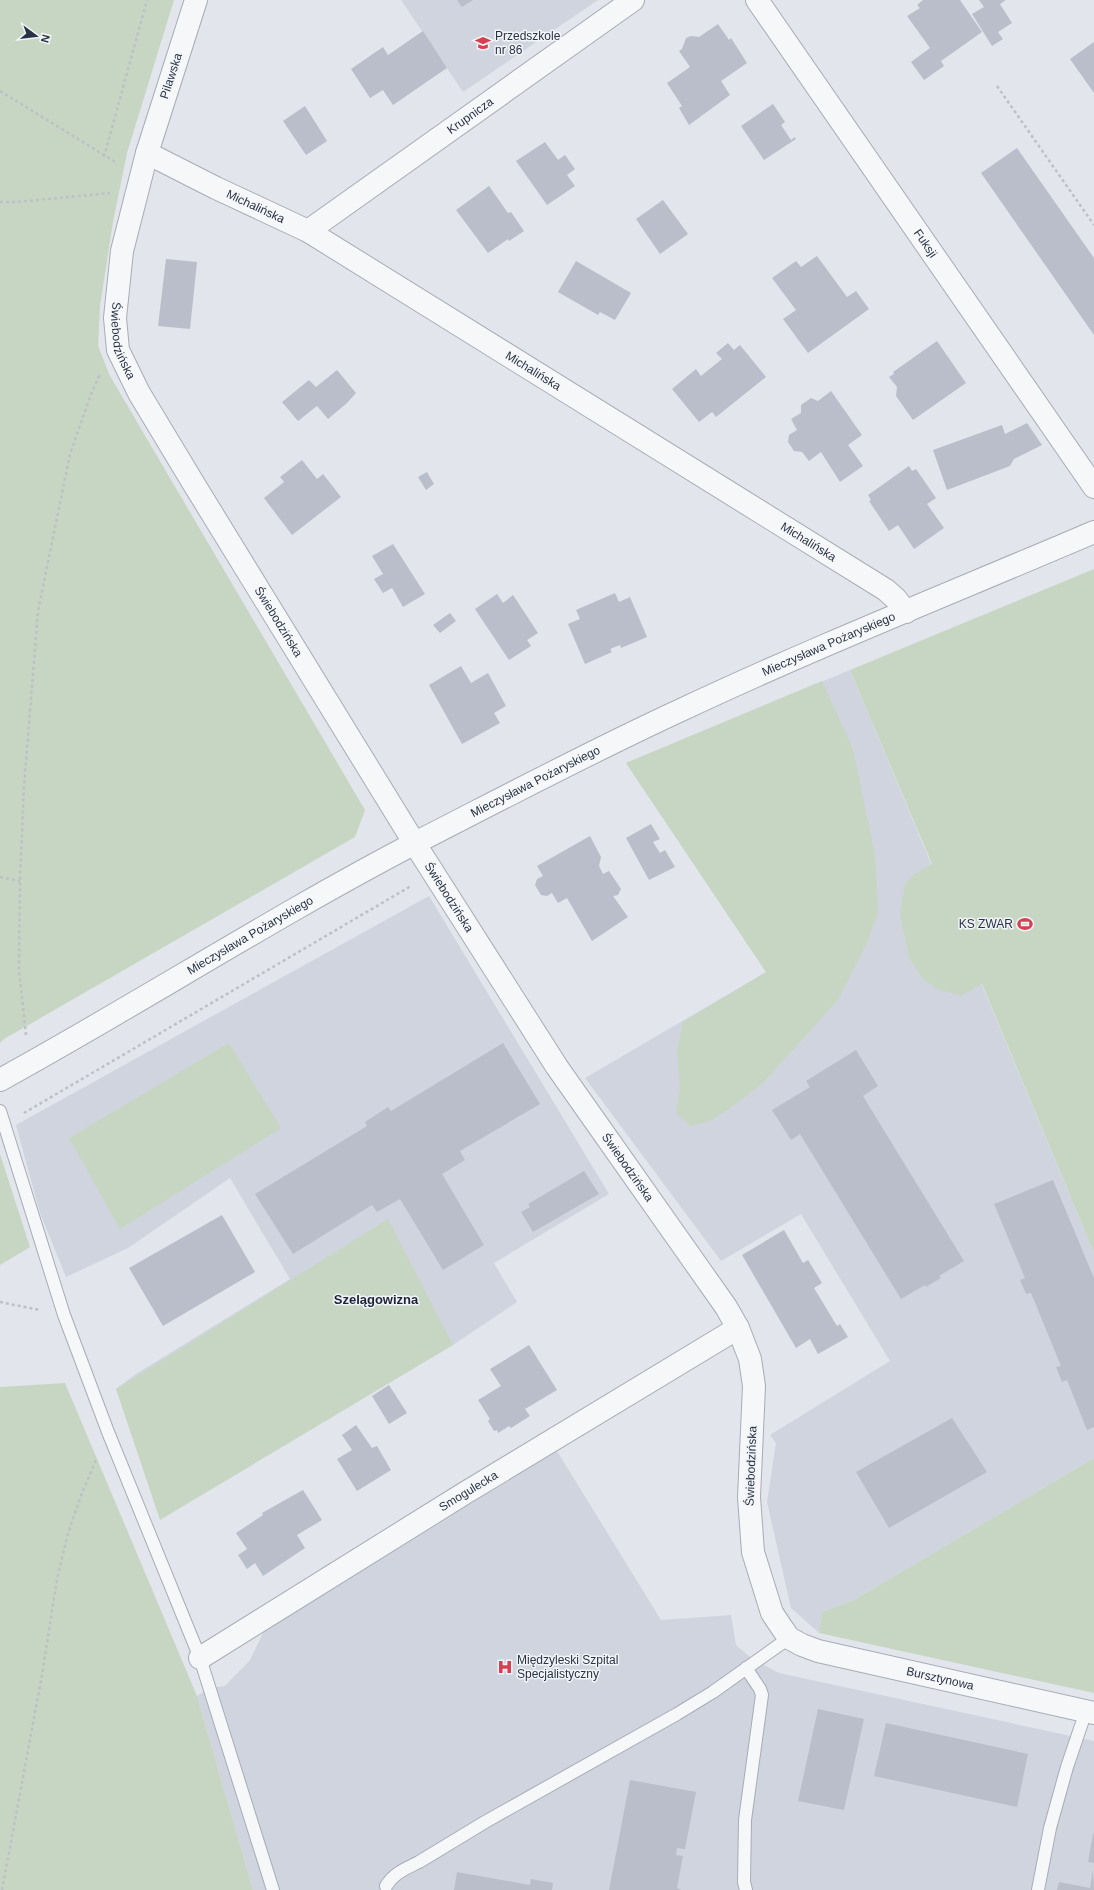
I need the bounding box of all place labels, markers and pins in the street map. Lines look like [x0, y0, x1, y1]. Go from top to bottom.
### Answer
place label: Przedszkole nr 86 [495, 29, 561, 57]
school or university icon: Przedszkole nr 86 [474, 34, 492, 52]
sports icon: KS ZWAR [1016, 915, 1034, 933]
place label: KS ZWAR [959, 917, 1013, 931]
place label: Międzyleski Szpital Specjalistyczny [517, 1653, 618, 1681]
hospital icon: Międzyleski Szpital Specjalistyczny [496, 1658, 514, 1676]

